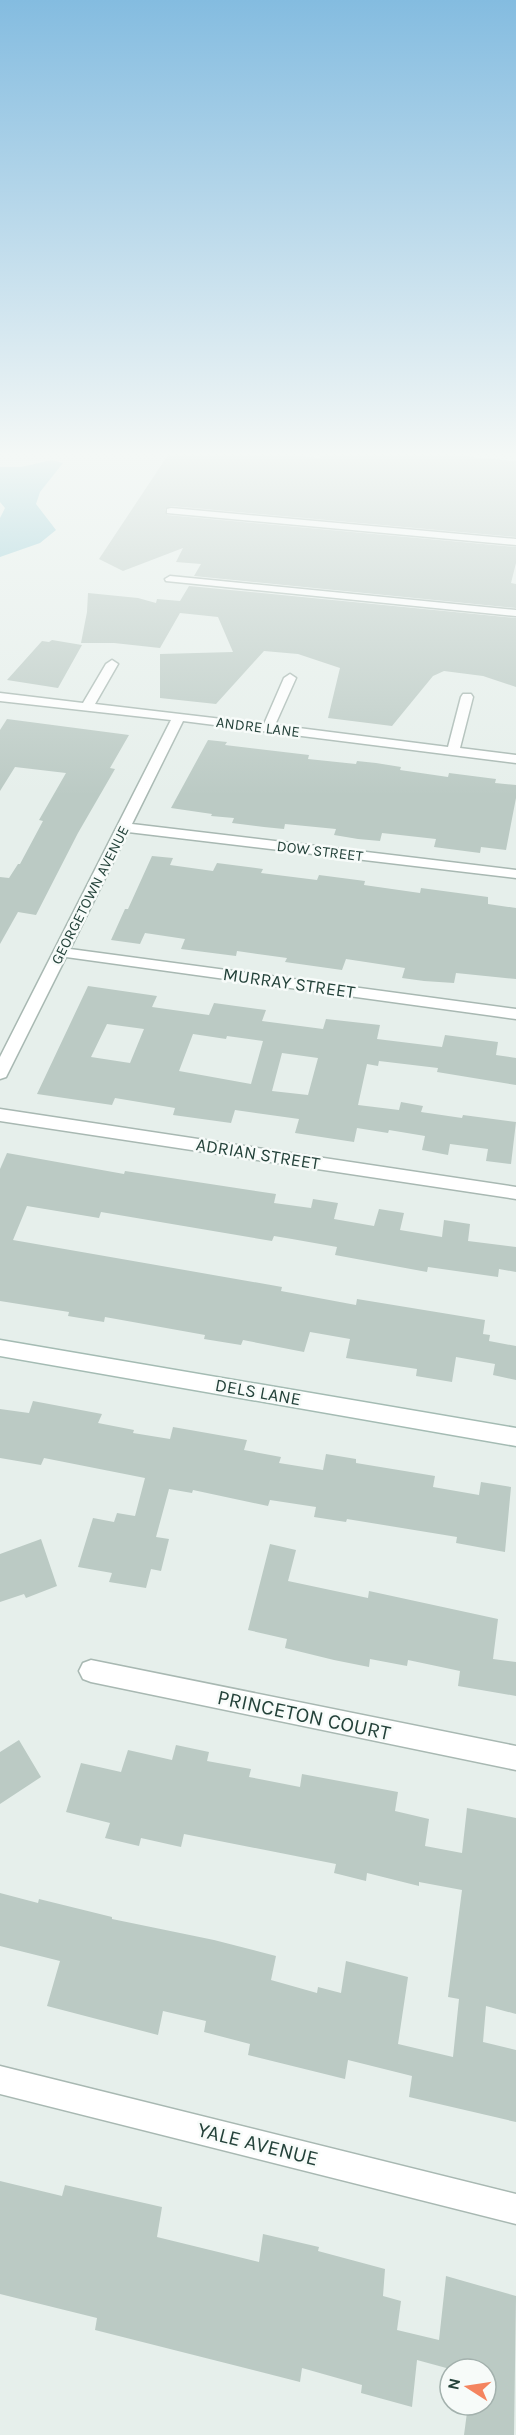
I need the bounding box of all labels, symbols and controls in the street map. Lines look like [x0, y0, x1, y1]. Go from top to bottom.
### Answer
street label: ANDRE LANE [215, 713, 301, 741]
street label: GEORGETOWN AVENUE [47, 823, 133, 967]
street label: DOW STREET [276, 837, 365, 865]
street label: MURRAY STREET [222, 963, 356, 1003]
street label: ADRIAN STREET [194, 1133, 322, 1175]
street label: DELS LANE [213, 1374, 303, 1410]
street label: PRINCETON COURT [215, 1685, 393, 1745]
street label: YALE AVENUE [195, 2117, 321, 2171]
north arrow [438, 2357, 498, 2417]
text: N [443, 2376, 464, 2392]

